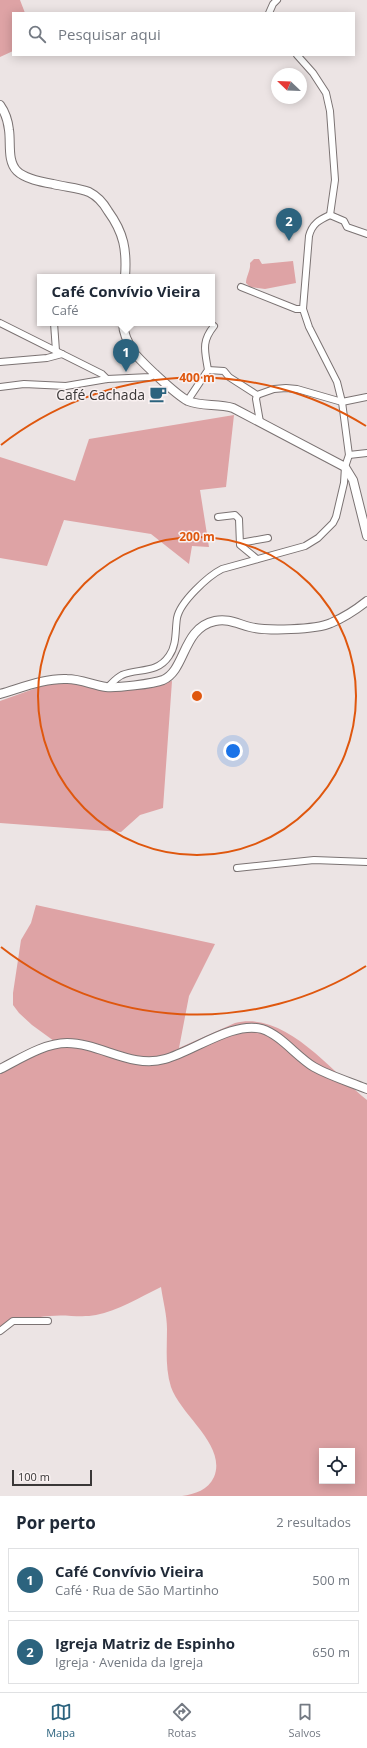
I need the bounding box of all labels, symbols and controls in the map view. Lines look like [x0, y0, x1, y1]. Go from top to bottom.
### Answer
search box [12, 12, 355, 56]
icon: search [26, 23, 48, 45]
text: Pesquisar aqui [58, 24, 161, 44]
north arrow [271, 68, 307, 104]
pin: 2 [276, 208, 302, 241]
popup [37, 274, 215, 326]
text: Café Convívio Vieira [52, 281, 200, 301]
text: Café [52, 301, 79, 319]
pin: 1 [113, 339, 139, 372]
text: 400 m [179, 369, 215, 386]
cafe icon: Café Cachada [148, 384, 168, 404]
place label: Café Cachada [56, 385, 145, 404]
text: 200 m [179, 528, 215, 545]
centre of rings [190, 689, 204, 703]
your location [223, 741, 243, 761]
map controls [319, 1448, 355, 1484]
button: locate [319, 1448, 355, 1484]
scale bar [12, 1468, 92, 1487]
text: 100 m [18, 1469, 50, 1484]
text: Por perto [16, 1511, 96, 1534]
text: 2 resultados [276, 1513, 351, 1531]
text: Café Convívio Vieira [55, 1561, 204, 1581]
text: 1 [26, 1571, 34, 1589]
text: 500 m [312, 1571, 350, 1589]
text: Café · Rua de São Martinho [55, 1581, 219, 1599]
text: Igreja Matriz de Espinho [55, 1633, 235, 1653]
text: 2 [26, 1643, 34, 1661]
text: 650 m [312, 1643, 350, 1661]
text: Igreja · Avenida da Igreja [55, 1653, 203, 1671]
tab: Mapa [46, 1701, 75, 1740]
tab: Rotas [167, 1701, 196, 1740]
tab: Salvos [289, 1701, 321, 1740]

